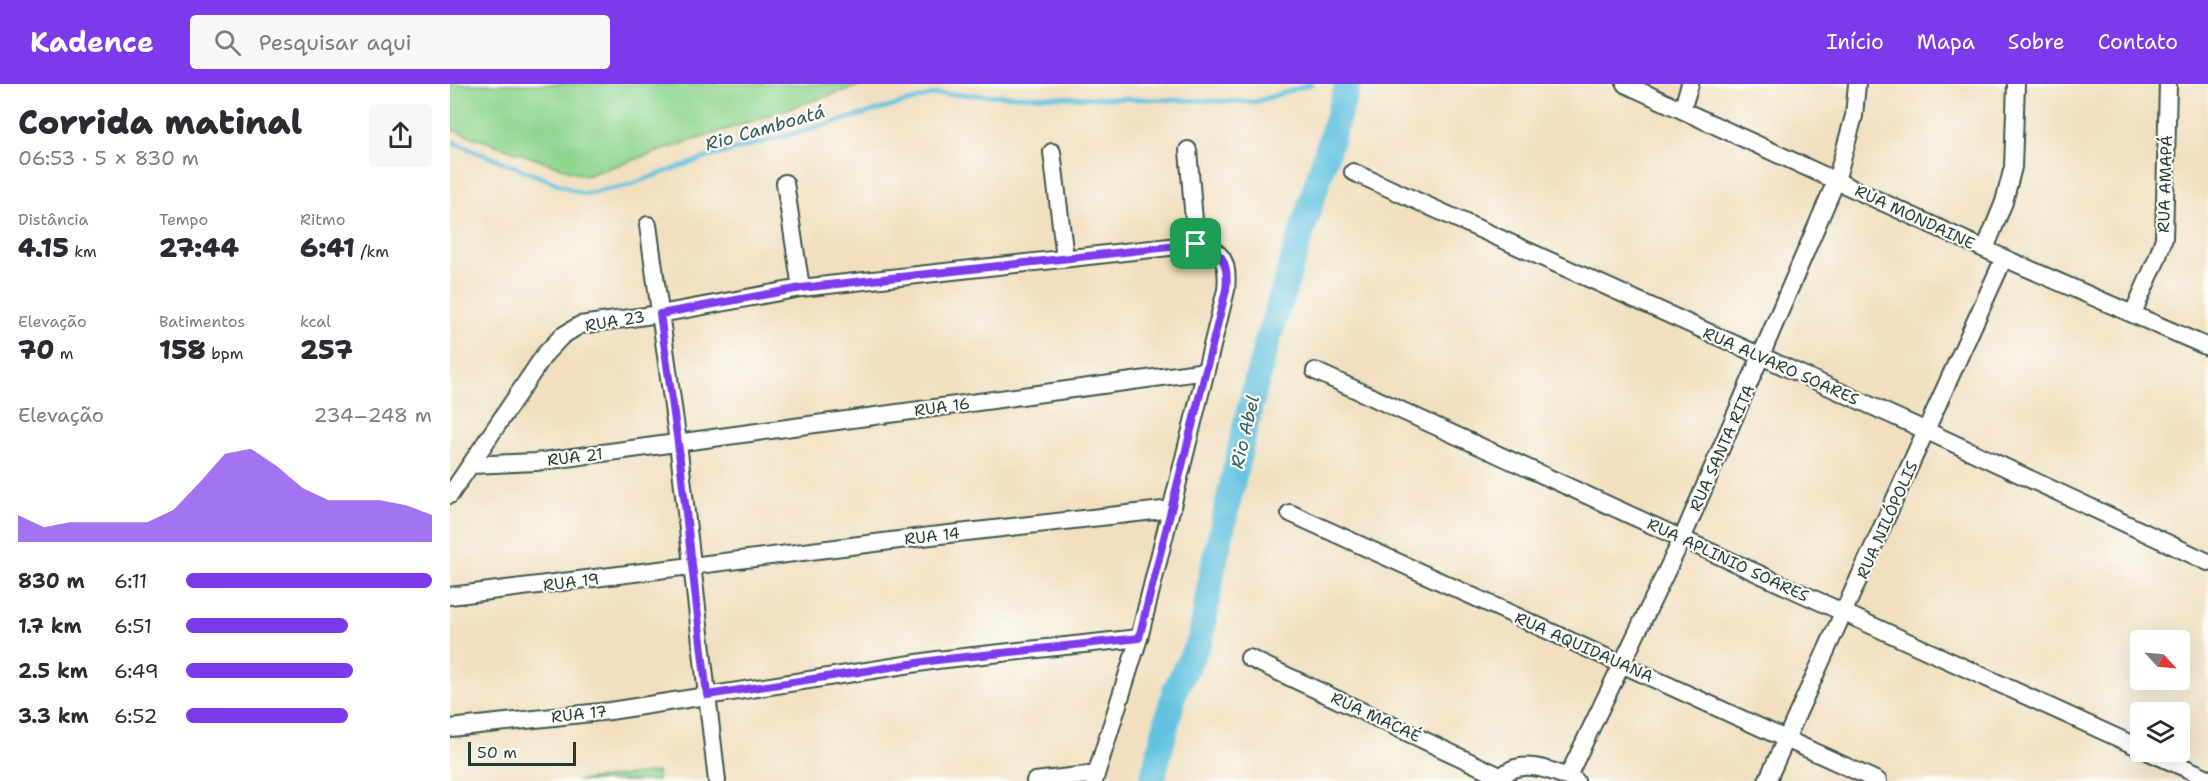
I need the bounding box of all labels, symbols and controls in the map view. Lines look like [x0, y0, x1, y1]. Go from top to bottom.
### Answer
search box [190, 15, 610, 69]
text: Kadence [30, 23, 154, 61]
icon: search [211, 26, 244, 59]
text: Pesquisar aqui [259, 28, 412, 57]
text: Início [1826, 28, 1884, 56]
text: Mapa [1917, 28, 1975, 56]
text: Sobre [2008, 28, 2065, 56]
text: Contato [2098, 28, 2178, 56]
water label: Rio Camboatá [702, 99, 828, 157]
text: Corrida matinal [18, 100, 303, 145]
button: share [369, 104, 432, 167]
street label: RUA AMAPÁ [2153, 135, 2177, 233]
text: 06:53 · 5 × 830 m [18, 145, 199, 171]
street label: RUA MONDAINE [1852, 180, 1978, 254]
text: Distância [18, 209, 89, 230]
text: Tempo [159, 209, 208, 230]
text: Ritmo [300, 209, 345, 230]
pin [1170, 218, 1221, 269]
icon: arrive [1179, 227, 1212, 260]
text: 4.15 [18, 230, 69, 265]
text: 27:44 [159, 230, 239, 265]
text: 6:41 [300, 230, 355, 265]
text: km [69, 241, 97, 262]
text: /km [355, 241, 389, 262]
street label: RUA 23 [584, 306, 646, 336]
text: Elevação [18, 311, 87, 332]
text: Batimentos [159, 311, 245, 332]
text: kcal [300, 311, 331, 332]
street label: RUA ALVARO SOARES [1700, 322, 1862, 410]
text: 70 [18, 332, 54, 367]
text: 158 [159, 332, 206, 367]
text: 257 [300, 332, 353, 367]
text: m [54, 343, 74, 364]
text: bpm [206, 343, 243, 364]
street label: RUA SANTA RITA [1685, 381, 1759, 515]
street label: RUA 16 [913, 393, 971, 421]
water label: Rio Abel [1225, 393, 1265, 471]
text: Elevação [18, 402, 104, 428]
text: 234–248 m [314, 402, 432, 428]
street label: RUA 21 [546, 443, 604, 471]
street label: RUA NILÓPOLIS [1852, 458, 1922, 582]
street label: RUA APLINIO SOARES [1644, 513, 1812, 607]
street label: RUA 14 [903, 522, 961, 550]
text: 830 m [18, 568, 85, 594]
text: 6:11 [114, 568, 147, 594]
street label: RUA 19 [542, 568, 600, 596]
street label: RUA AQUIDAUANA [1511, 607, 1657, 687]
text: 1.7 km [18, 613, 82, 639]
text: 6:51 [114, 613, 152, 639]
north arrow [2130, 630, 2190, 690]
map controls [2130, 630, 2190, 762]
text: 2.5 km [18, 658, 88, 684]
text: 6:49 [114, 658, 159, 684]
street label: RUA MACAÉ [1328, 687, 1424, 747]
street label: RUA 17 [550, 701, 608, 727]
button: layers [2130, 702, 2190, 762]
text: 3.3 km [18, 703, 89, 729]
text: 6:52 [114, 703, 158, 729]
scale bar [468, 739, 576, 766]
text: 50 m [477, 742, 517, 763]

